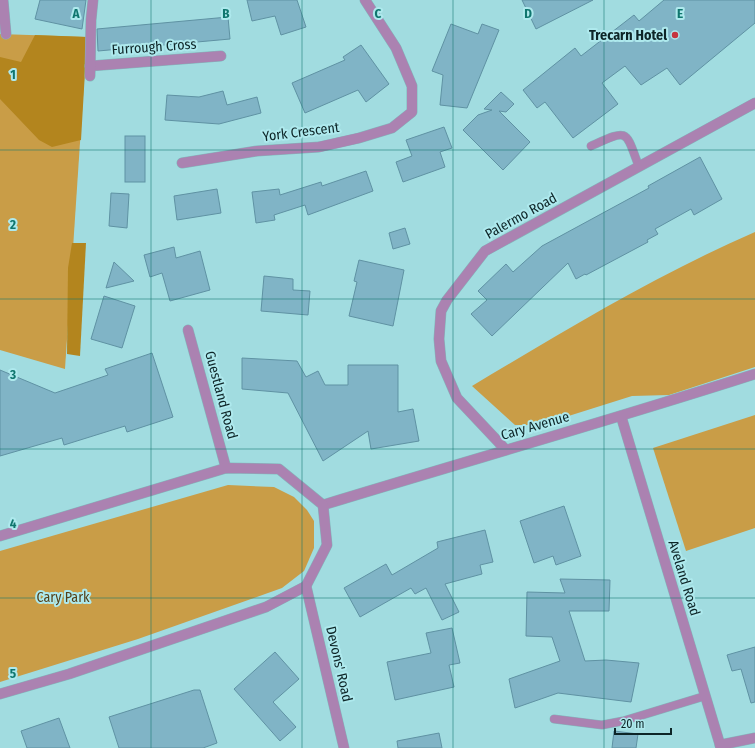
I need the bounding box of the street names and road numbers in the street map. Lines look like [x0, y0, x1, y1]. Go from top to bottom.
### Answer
street label: Furrough Cross [111, 36, 197, 58]
street label: York Crescent [262, 119, 341, 145]
street label: Palermo Road [482, 189, 560, 243]
street label: Guestland Road [201, 349, 241, 441]
street label: Cary Avenue [499, 408, 571, 444]
street label: Aveland Road [664, 538, 704, 618]
street label: Devons' Road [322, 625, 356, 703]

